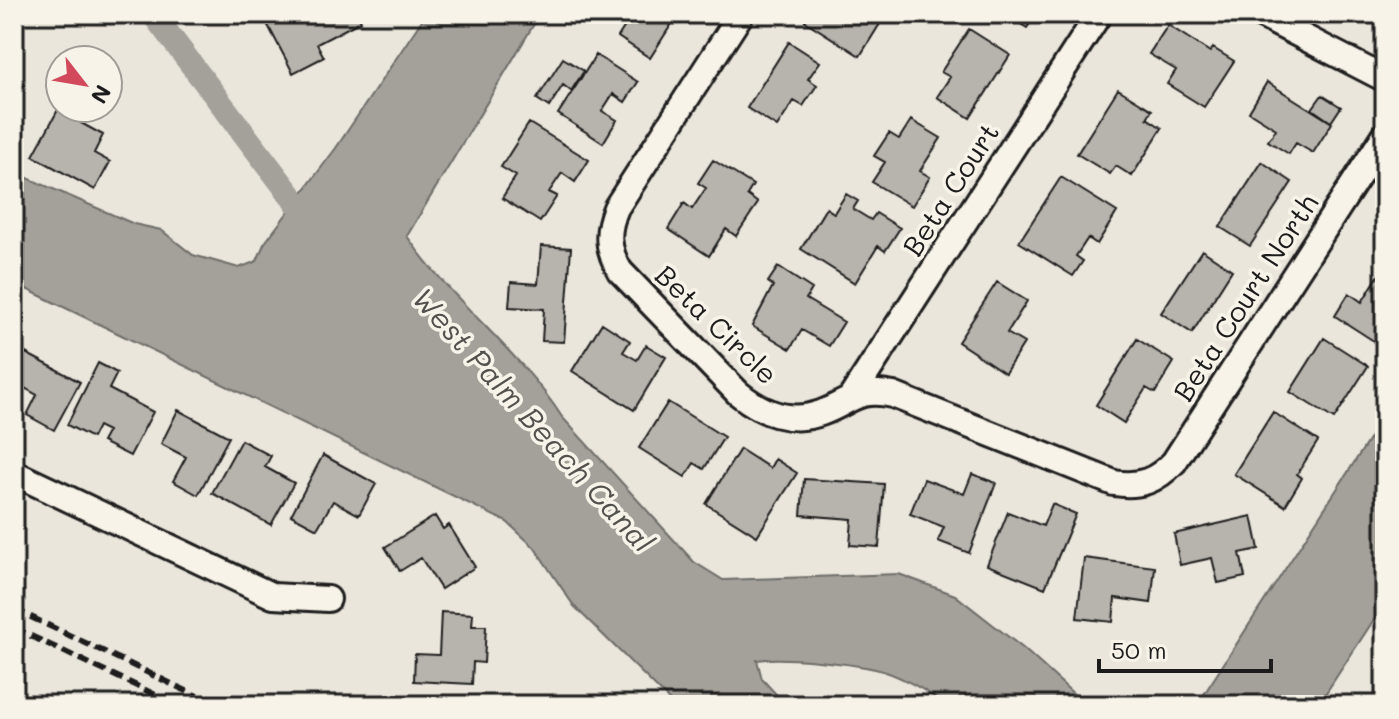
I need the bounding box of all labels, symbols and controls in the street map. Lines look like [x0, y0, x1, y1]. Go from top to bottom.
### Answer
north arrow [44, 44, 124, 124]
text: N [85, 80, 118, 109]
street label: Beta Court [894, 116, 1006, 262]
street label: Beta Court North [1165, 186, 1325, 408]
street label: Beta Circle [648, 257, 786, 391]
water label: West Palm Beach Canal [404, 278, 664, 560]
scale bar [1099, 623, 1271, 673]
text: 50 m [1111, 634, 1167, 665]

